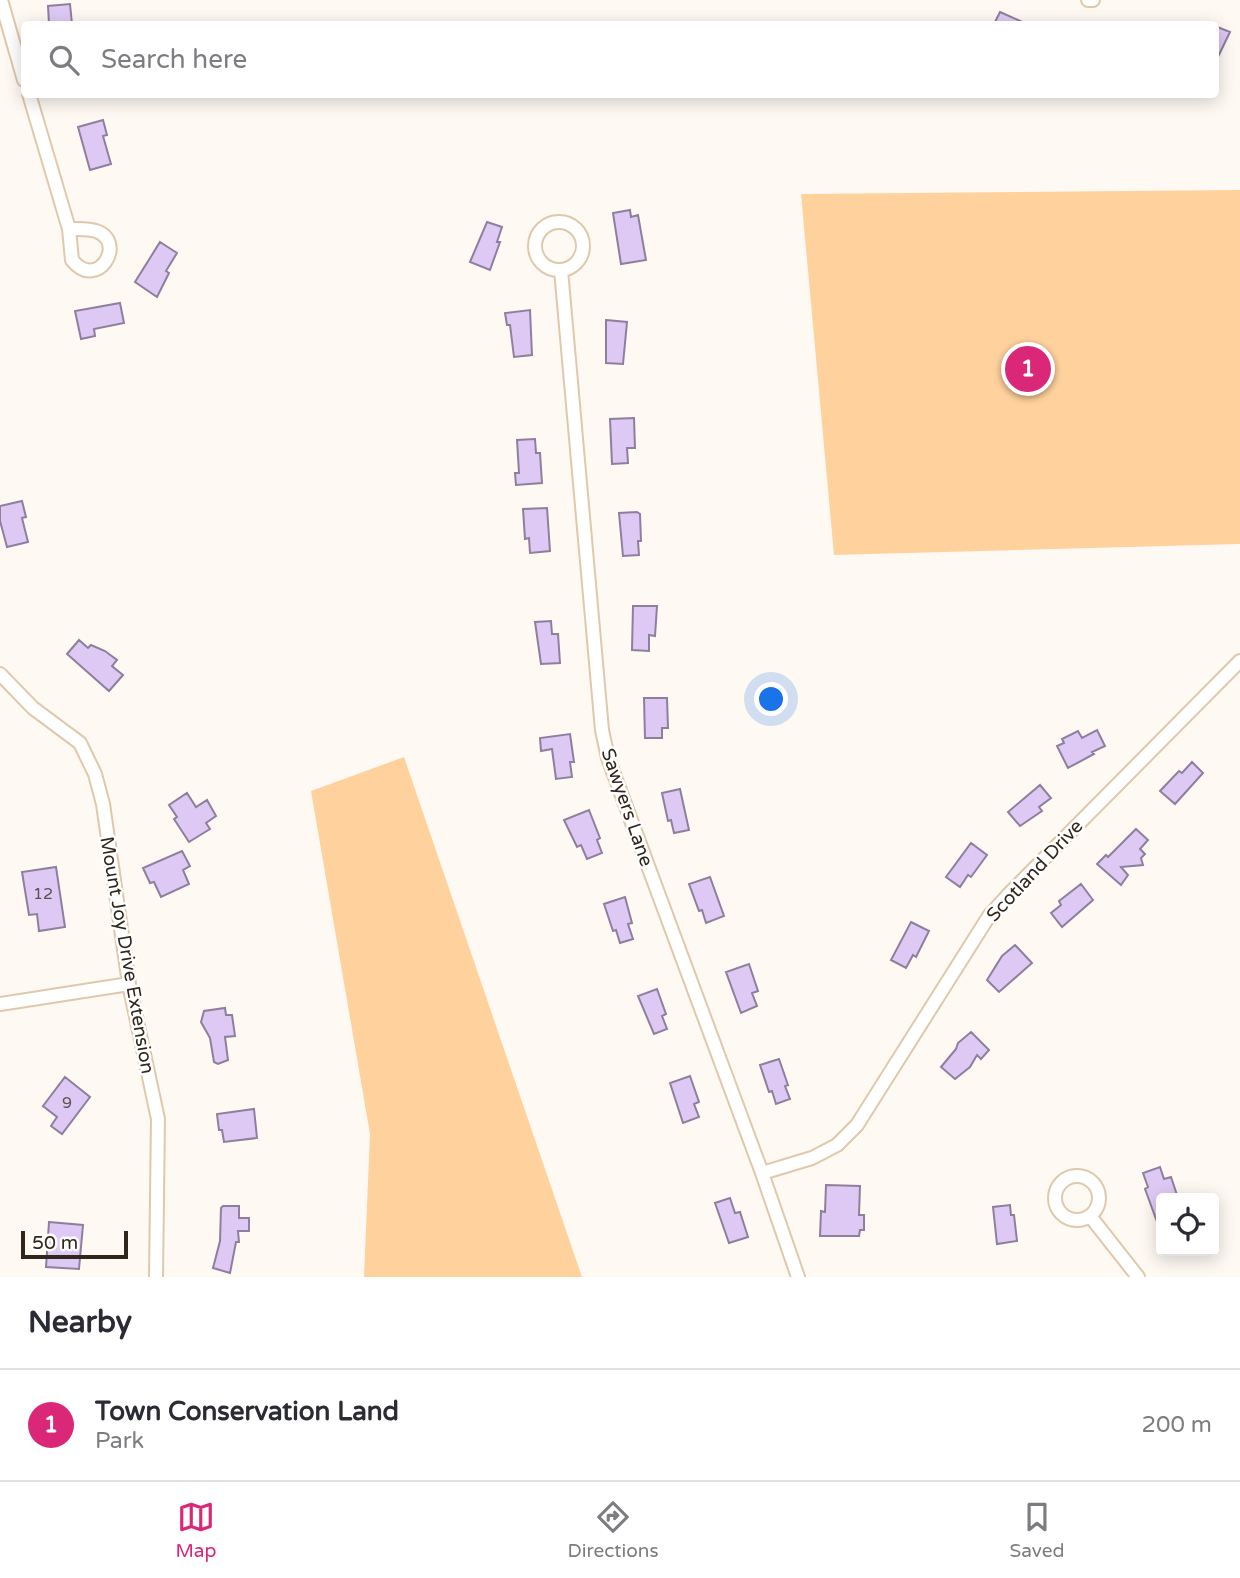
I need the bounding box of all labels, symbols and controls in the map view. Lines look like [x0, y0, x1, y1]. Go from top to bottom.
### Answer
search box [21, 21, 1219, 98]
icon: search [45, 41, 83, 79]
text: Search here [101, 44, 247, 75]
pin: 1 [1005, 343, 1051, 395]
your location [754, 682, 788, 716]
street label: Sawyers Lane [597, 745, 658, 869]
street label: Scotland Drive [982, 815, 1088, 926]
street label: Mount Joy Drive Extension [95, 835, 159, 1076]
house number: 12 [33, 884, 53, 904]
house number: 9 [62, 1093, 72, 1113]
map controls [1156, 1193, 1219, 1256]
button: locate [1156, 1193, 1219, 1256]
scale bar [21, 1228, 128, 1260]
text: 50 m [32, 1232, 78, 1254]
text: Nearby [28, 1304, 132, 1341]
text: Town Conservation Land [95, 1396, 399, 1427]
text: 1 [44, 1411, 58, 1439]
text: 200 m [1142, 1411, 1212, 1439]
text: Park [95, 1427, 144, 1455]
tab: Map [176, 1498, 217, 1562]
tab: Directions [568, 1498, 659, 1562]
tab: Saved [1010, 1498, 1064, 1562]

